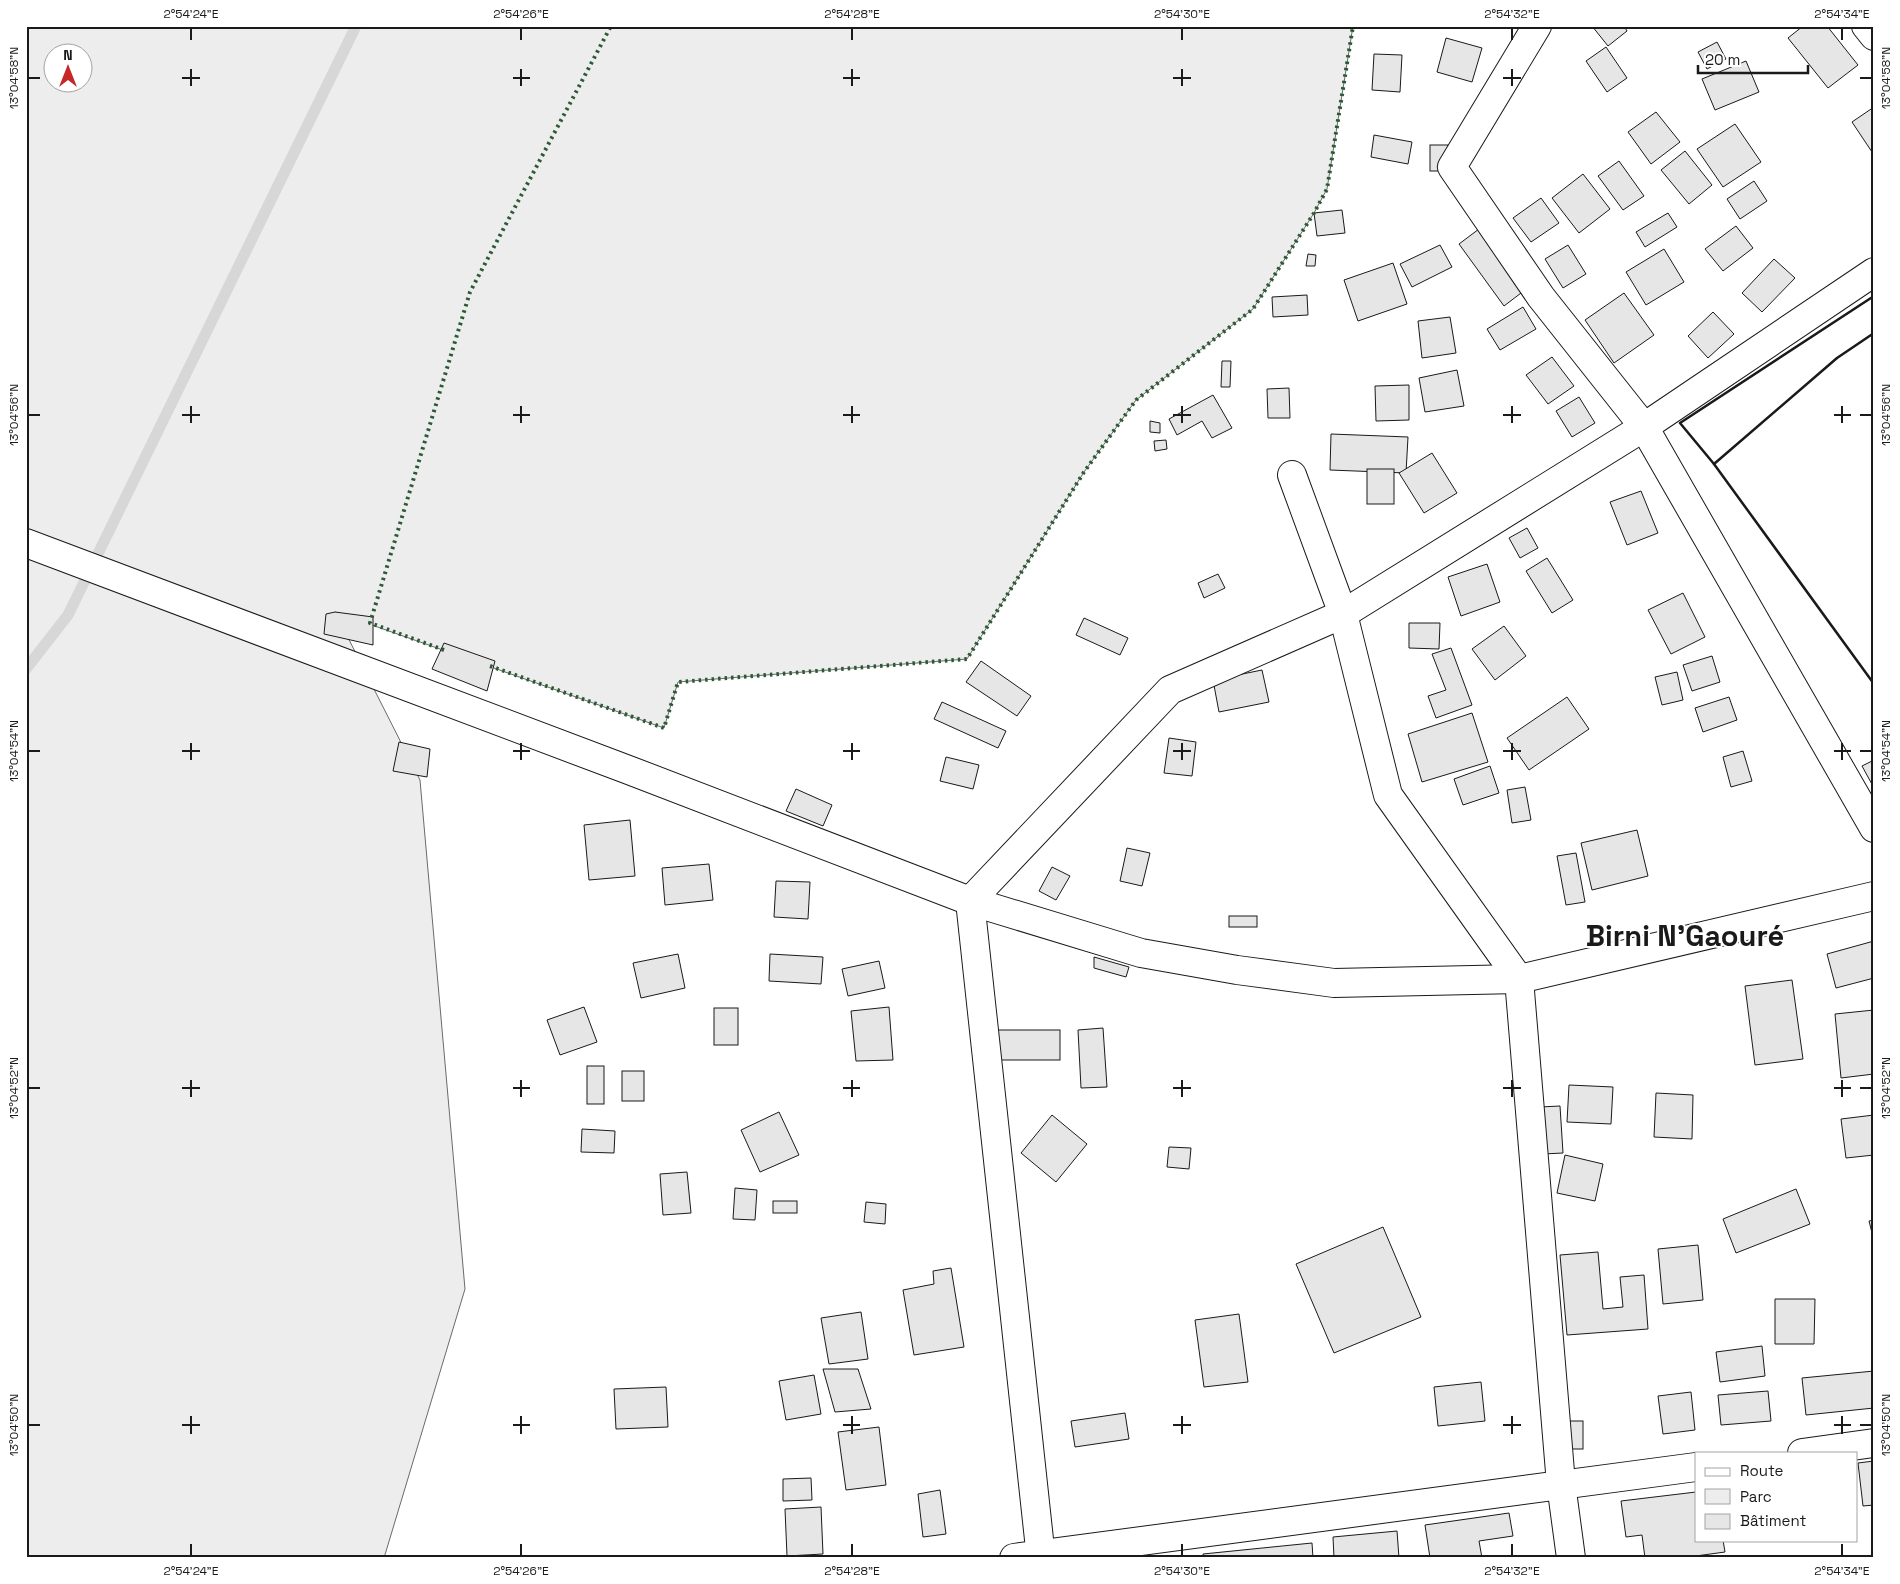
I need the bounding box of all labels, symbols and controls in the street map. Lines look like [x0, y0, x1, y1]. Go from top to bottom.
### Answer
text: 2°54'24"E [164, 6, 219, 22]
text: 2°54'26"E [493, 6, 549, 22]
text: 2°54'28"E [824, 6, 880, 22]
text: 2°54'30"E [1154, 6, 1210, 22]
text: 2°54'32"E [1484, 6, 1540, 22]
text: 2°54'34"E [1814, 6, 1870, 22]
north arrow [42, 42, 92, 92]
scale bar [1698, 42, 1808, 74]
text: N [63, 46, 73, 64]
text: 13°04'58"N [6, 47, 22, 109]
text: 13°04'58"N [1878, 47, 1894, 109]
text: 20 m [1705, 50, 1740, 69]
text: 13°04'56"N [6, 384, 22, 446]
text: 13°04'56"N [1878, 384, 1894, 446]
text: 13°04'54"N [6, 720, 22, 782]
text: 13°04'54"N [1878, 720, 1894, 782]
district label: Birni N'Gaouré [1586, 917, 1784, 954]
text: 13°04'52"N [6, 1057, 22, 1119]
text: 13°04'52"N [1878, 1057, 1894, 1119]
text: 13°04'50"N [6, 1394, 22, 1456]
text: 13°04'50"N [1878, 1394, 1894, 1456]
legend [1695, 1452, 1858, 1542]
text: Route [1740, 1461, 1784, 1480]
text: Parc [1740, 1487, 1772, 1506]
text: Bâtiment [1740, 1511, 1806, 1530]
text: 2°54'24"E [164, 1563, 219, 1579]
text: 2°54'26"E [493, 1563, 549, 1579]
text: 2°54'28"E [824, 1563, 880, 1579]
text: 2°54'30"E [1154, 1563, 1210, 1579]
text: 2°54'32"E [1484, 1563, 1540, 1579]
text: 2°54'34"E [1814, 1563, 1870, 1579]

